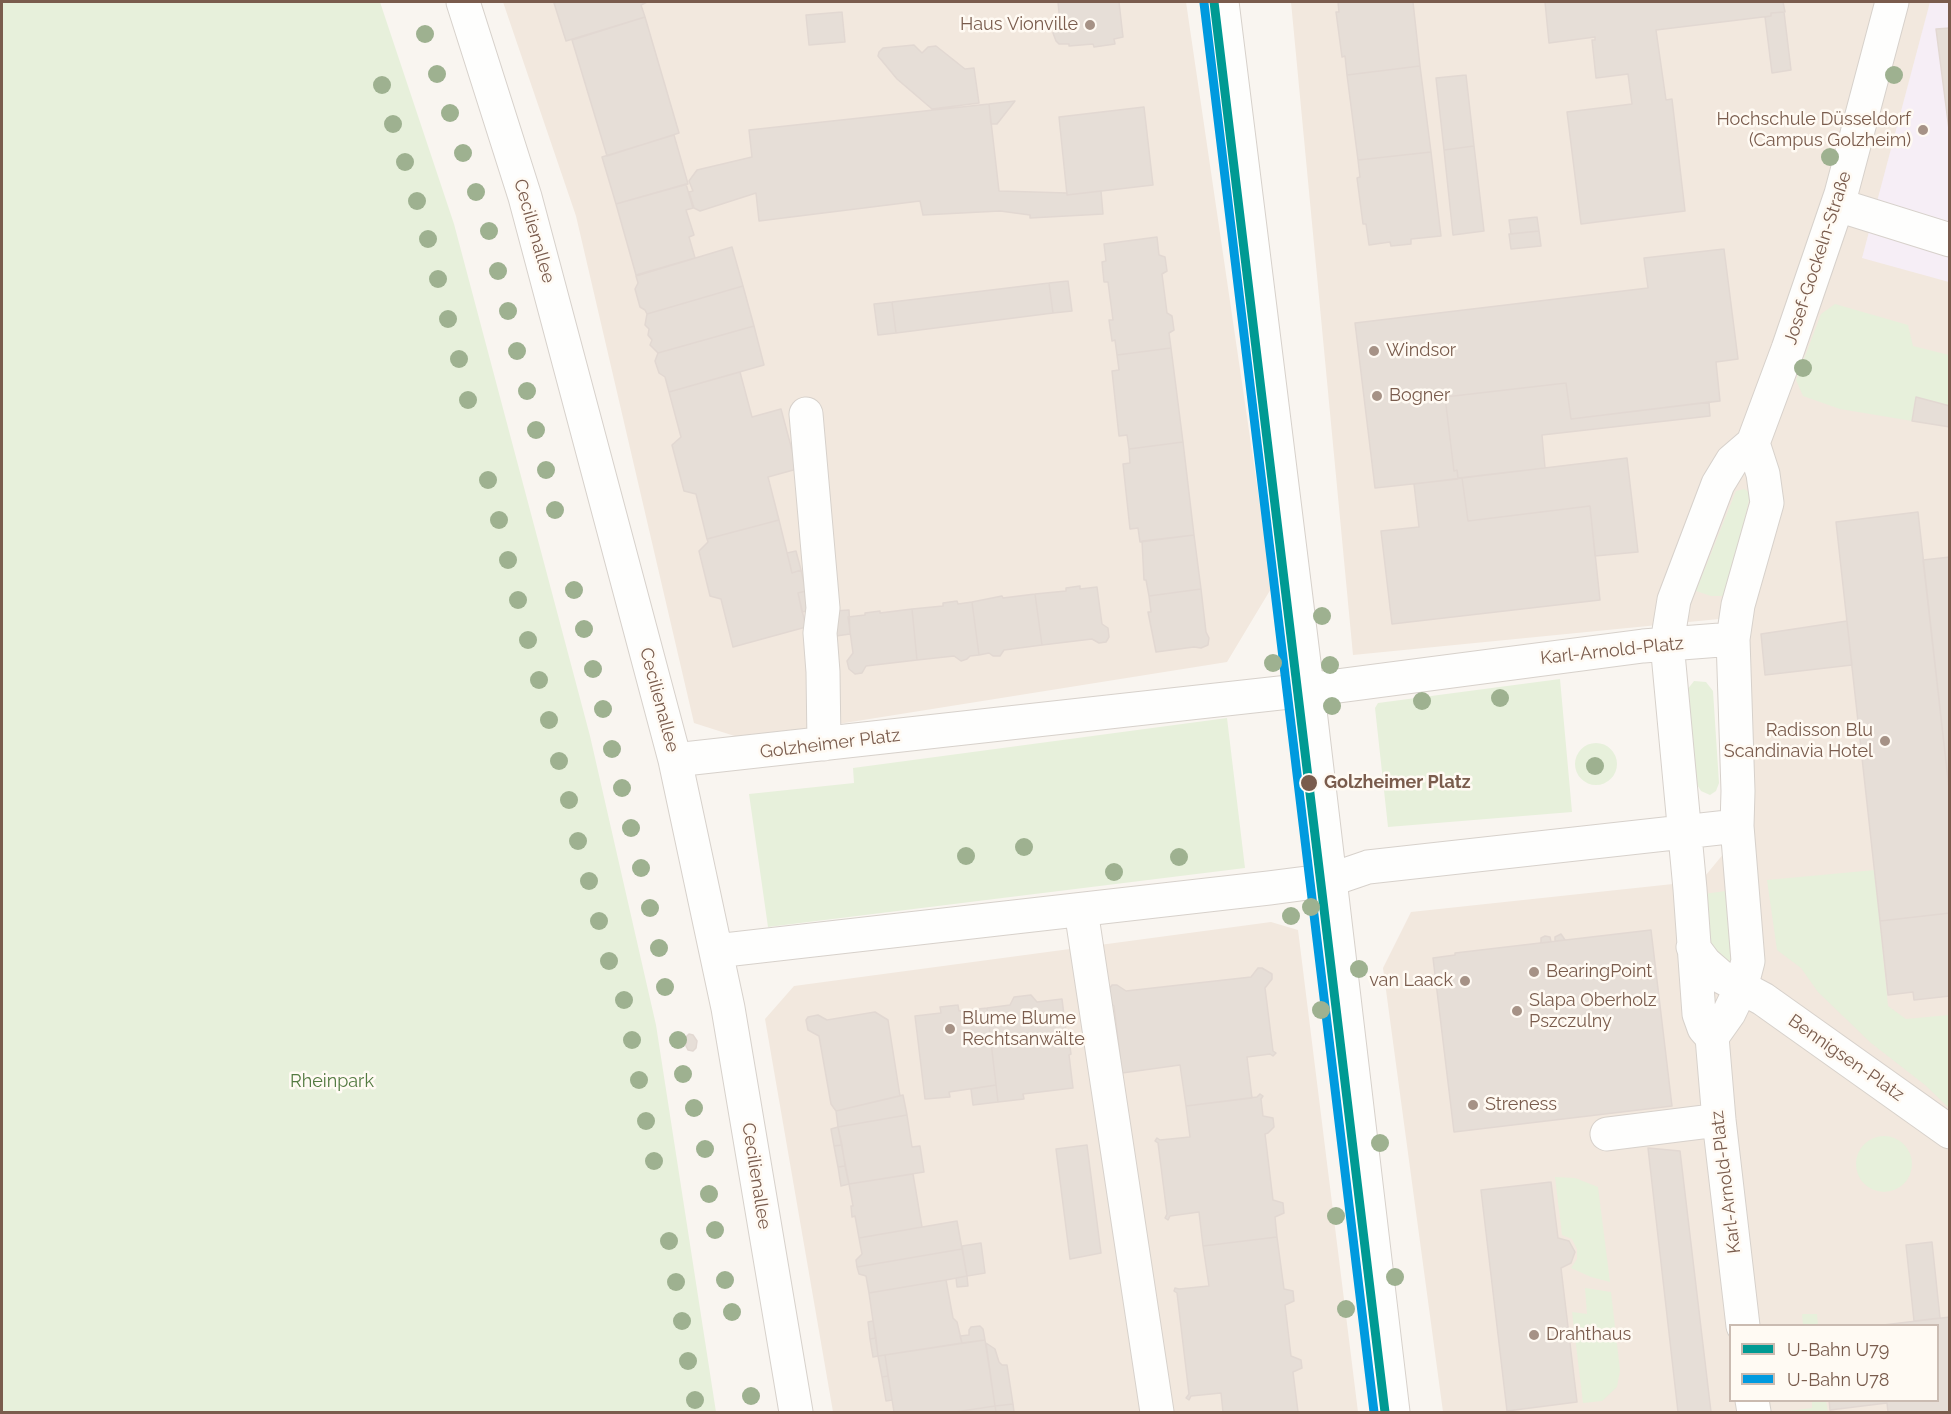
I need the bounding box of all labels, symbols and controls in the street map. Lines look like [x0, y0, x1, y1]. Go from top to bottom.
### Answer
place label: Haus Vionville [960, 14, 1078, 36]
marker: Haus Vionville [1083, 18, 1097, 32]
place label: Hochschule Düsseldorf (Campus Golzheim) [1716, 109, 1911, 152]
marker: Hochschule Düsseldorf (Campus Golzheim) [1916, 123, 1930, 137]
street label: Josef-Gockeln-Straße [1780, 169, 1856, 347]
street label: Cecilienallee [509, 176, 559, 286]
place label: Windsor [1386, 340, 1456, 362]
marker: Windsor [1367, 344, 1381, 358]
place label: Bogner [1389, 385, 1450, 407]
marker: Bogner [1370, 389, 1384, 403]
street label: Karl-Arnold-Platz [1539, 633, 1685, 669]
street label: Cecilienallee [635, 645, 683, 755]
place label: Radisson Blu Scandinavia Hotel [1724, 720, 1873, 762]
street label: Golzheimer Platz [759, 725, 901, 763]
marker: Radisson Blu Scandinavia Hotel [1878, 734, 1892, 748]
place label: Golzheimer Platz [1324, 772, 1471, 794]
marker: Golzheimer Platz [1299, 773, 1319, 793]
place label: BearingPoint [1546, 961, 1652, 983]
marker: BearingPoint [1527, 965, 1541, 979]
place label: van Laack [1369, 970, 1453, 992]
marker: van Laack [1458, 974, 1472, 988]
place label: Slapa Oberholz Pszczulny [1529, 990, 1657, 1032]
marker: Slapa Oberholz Pszczulny [1510, 1004, 1524, 1018]
place label: Blume Blume Rechtsanwälte [962, 1008, 1085, 1050]
street label: Bennigsen-Platz [1784, 1010, 1908, 1106]
marker: Blume Blume Rechtsanwälte [943, 1022, 957, 1036]
park label: Rheinpark [290, 1071, 374, 1093]
place label: Streness [1485, 1094, 1557, 1116]
marker: Streness [1466, 1098, 1480, 1112]
street label: Karl-Arnold-Platz [1707, 1109, 1745, 1255]
street label: Cecilienallee [737, 1121, 775, 1231]
place label: Drahthaus [1546, 1324, 1631, 1346]
legend [1729, 1324, 1939, 1402]
marker: Drahthaus [1527, 1328, 1541, 1342]
text: U-Bahn U79 [1787, 1339, 1889, 1360]
text: U-Bahn U78 [1787, 1369, 1889, 1390]

